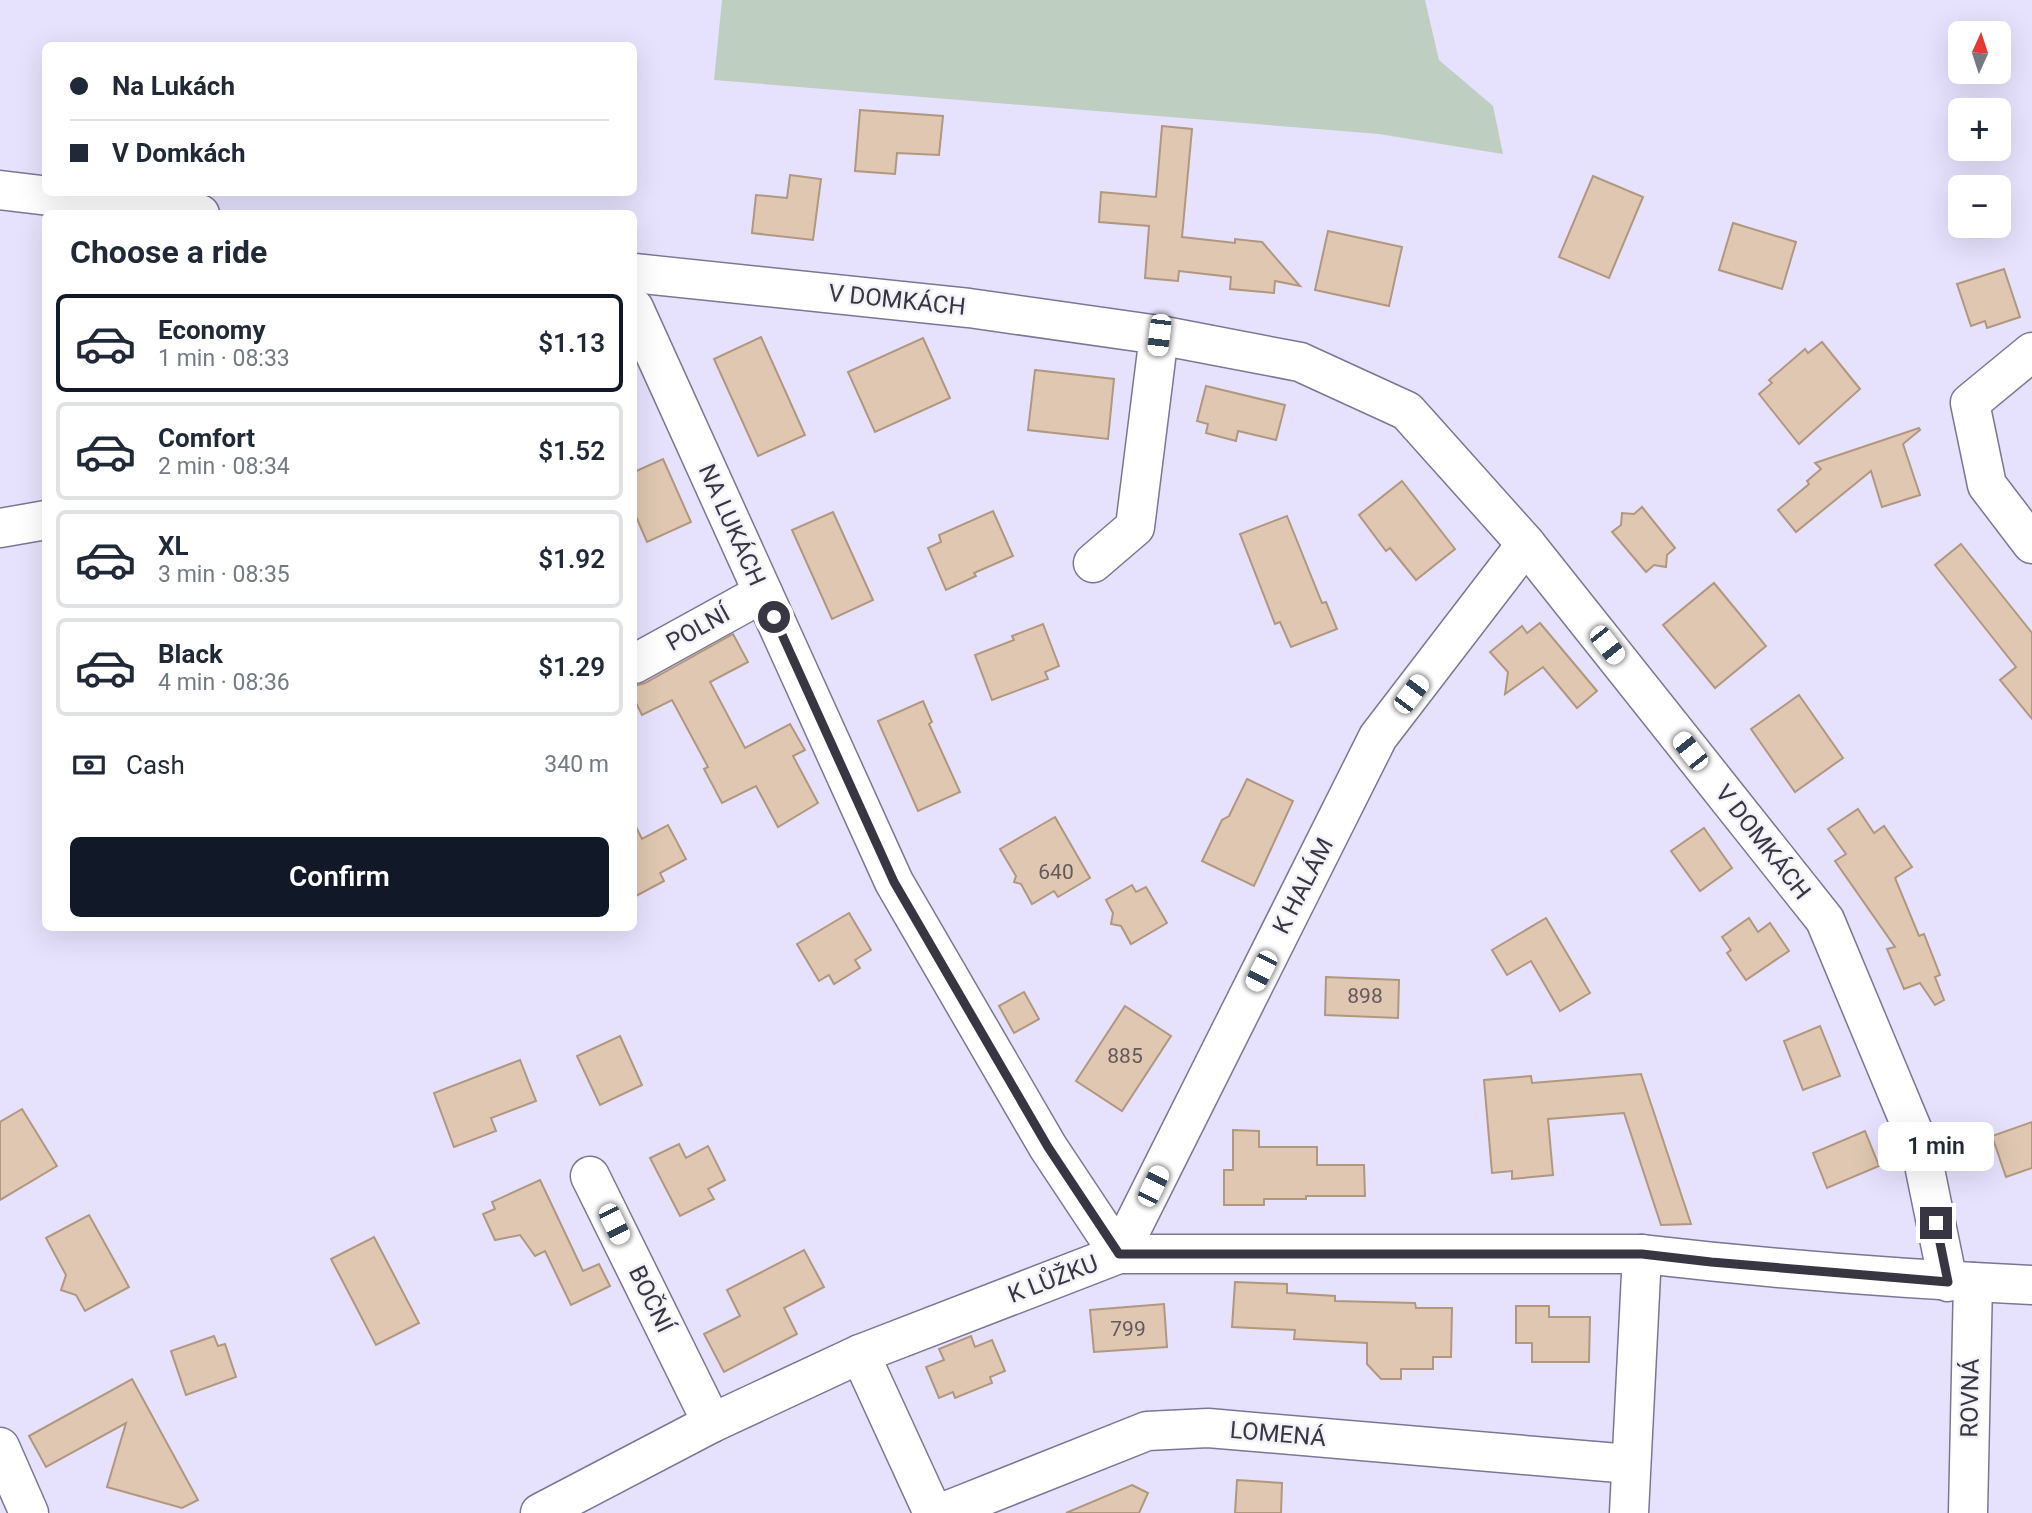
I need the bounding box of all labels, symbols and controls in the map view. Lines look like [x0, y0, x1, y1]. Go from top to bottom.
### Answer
north arrow [1948, 21, 2011, 84]
map controls [1948, 21, 2011, 238]
text: Na Lukách [112, 71, 235, 101]
button: + [1948, 98, 2011, 161]
text: V Domkách [112, 138, 245, 168]
button: − [1948, 175, 2011, 238]
text: Choose a ride [70, 233, 267, 271]
street label: V DOMKÁCH [827, 279, 967, 321]
icon: car [74, 312, 137, 375]
car [1147, 313, 1172, 357]
text: Economy [158, 315, 265, 345]
text: $1.13 [538, 328, 605, 358]
text: 1 min · 08:33 [158, 345, 290, 372]
icon: car [74, 420, 137, 483]
text: Comfort [158, 423, 255, 453]
text: $1.52 [538, 436, 605, 466]
text: 2 min · 08:34 [158, 453, 290, 480]
street label: NA LUKÁCH [693, 460, 771, 590]
icon: car [74, 528, 137, 591]
text: XL [158, 531, 189, 561]
text: $1.92 [538, 544, 605, 574]
text: 3 min · 08:35 [158, 561, 290, 588]
street label: POLNÍ [661, 599, 735, 657]
route start [758, 601, 790, 633]
car [1586, 622, 1629, 668]
icon: car [74, 636, 137, 699]
text: Black [158, 639, 223, 669]
text: $1.29 [538, 652, 605, 682]
text: 4 min · 08:36 [158, 669, 290, 696]
car [1390, 671, 1433, 717]
car [1669, 728, 1712, 774]
icon: cash [70, 746, 108, 784]
text: Cash [126, 750, 185, 780]
text: 340 m [544, 751, 609, 778]
street label: V DOMKÁCH [1710, 779, 1816, 905]
street label: K HALÁM [1267, 833, 1339, 939]
button: Confirm [70, 837, 609, 917]
house number: 640 [1038, 860, 1074, 884]
car [1243, 948, 1280, 994]
house number: 898 [1347, 984, 1383, 1008]
house number: 885 [1107, 1044, 1143, 1068]
callout: 1 min [1878, 1122, 1994, 1170]
text: 1 min [1907, 1133, 1965, 1160]
car [1135, 1163, 1172, 1209]
car [596, 1201, 633, 1247]
route end [1920, 1207, 1952, 1239]
street label: K LŮŽKU [1004, 1248, 1102, 1309]
street label: BOČNÍ [623, 1261, 680, 1337]
house number: 799 [1110, 1317, 1146, 1341]
street label: ROVNÁ [1955, 1358, 1985, 1438]
street label: LOMENÁ [1229, 1416, 1328, 1452]

